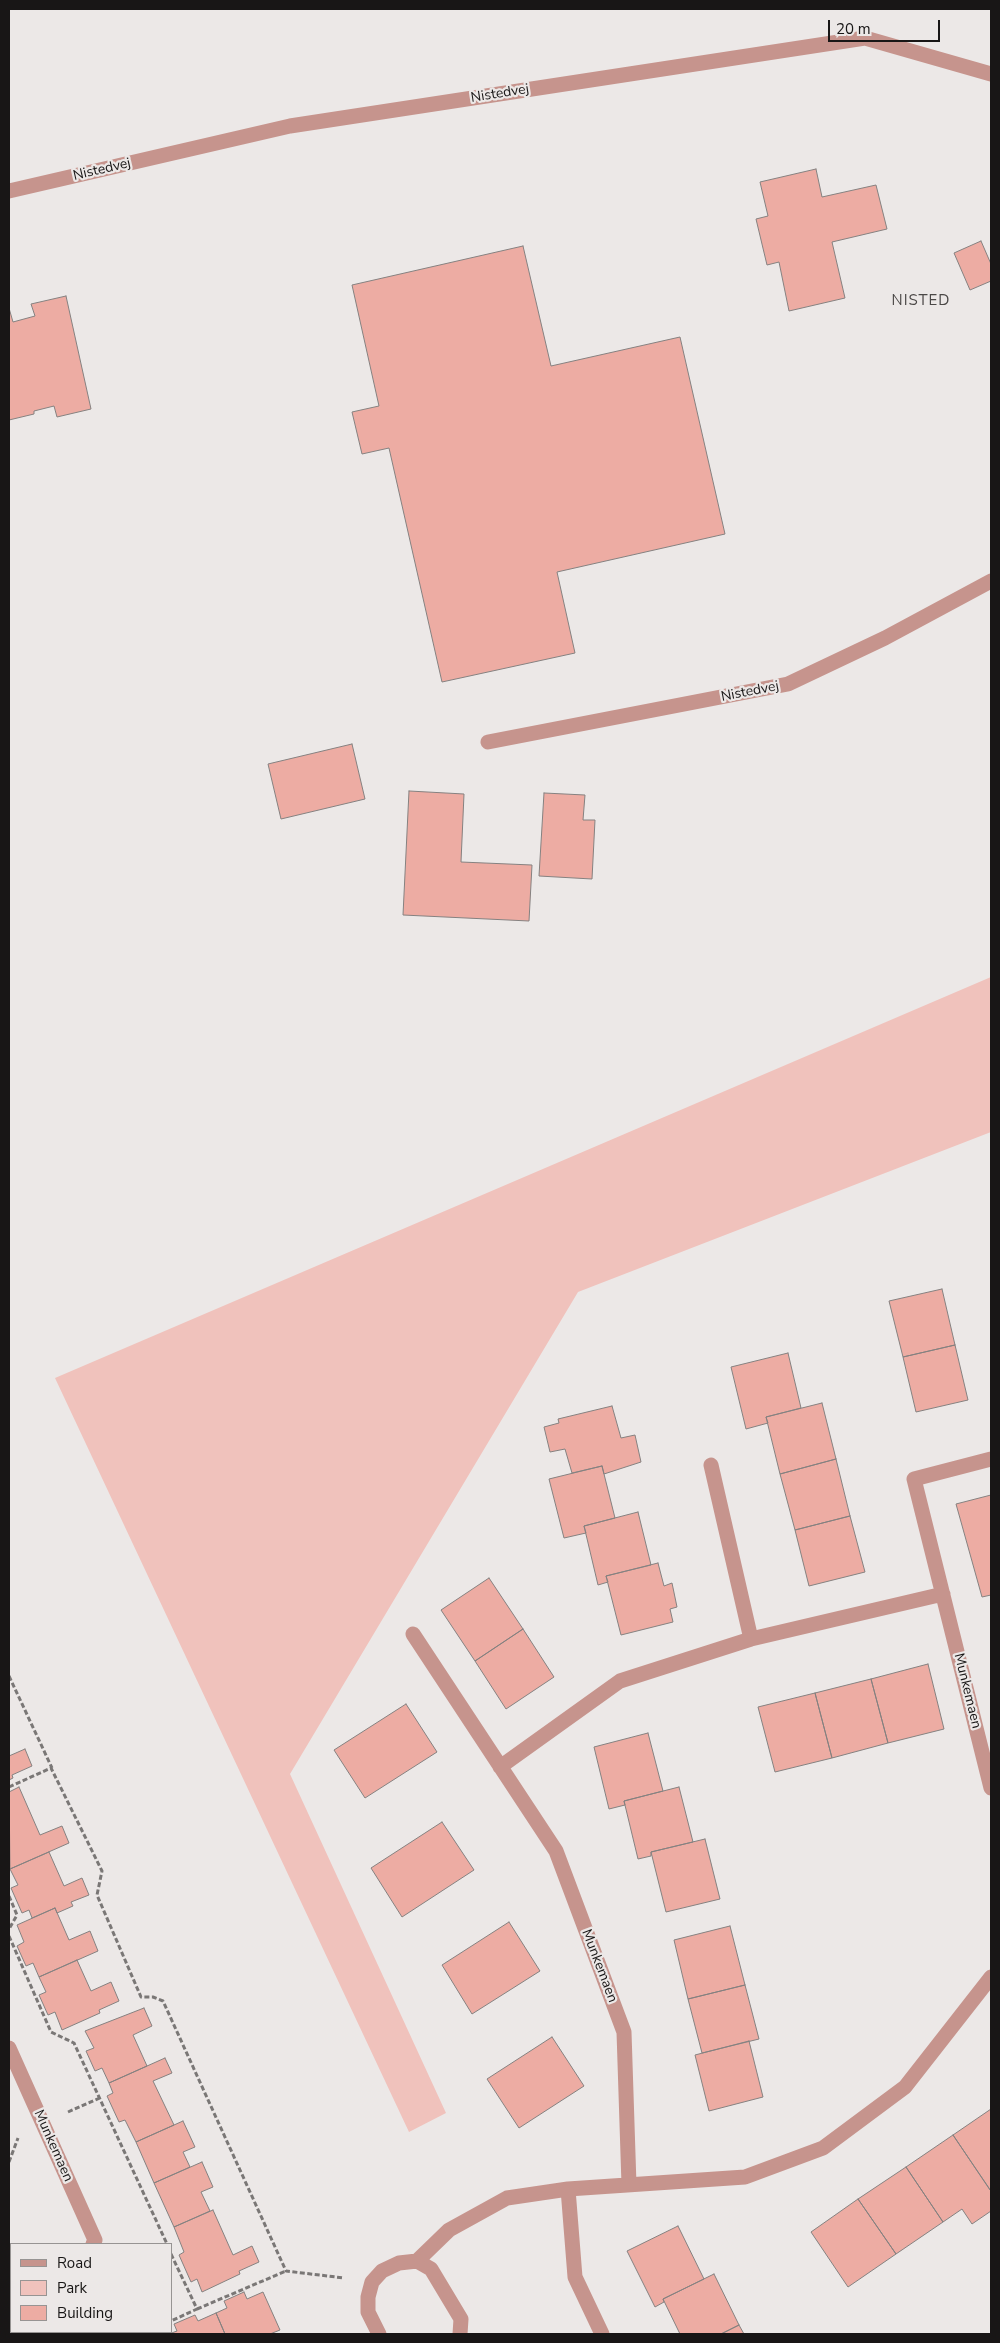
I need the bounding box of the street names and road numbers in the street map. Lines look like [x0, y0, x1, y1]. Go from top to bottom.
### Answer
street label: Nistedvej [470, 81, 530, 107]
street label: Nistedvej [72, 155, 132, 185]
street label: Nistedvej [720, 678, 780, 706]
street label: Munkemaen [950, 1652, 984, 1730]
street label: Munkemaen [577, 1927, 621, 2005]
street label: Munkemaen [30, 2107, 76, 2185]

